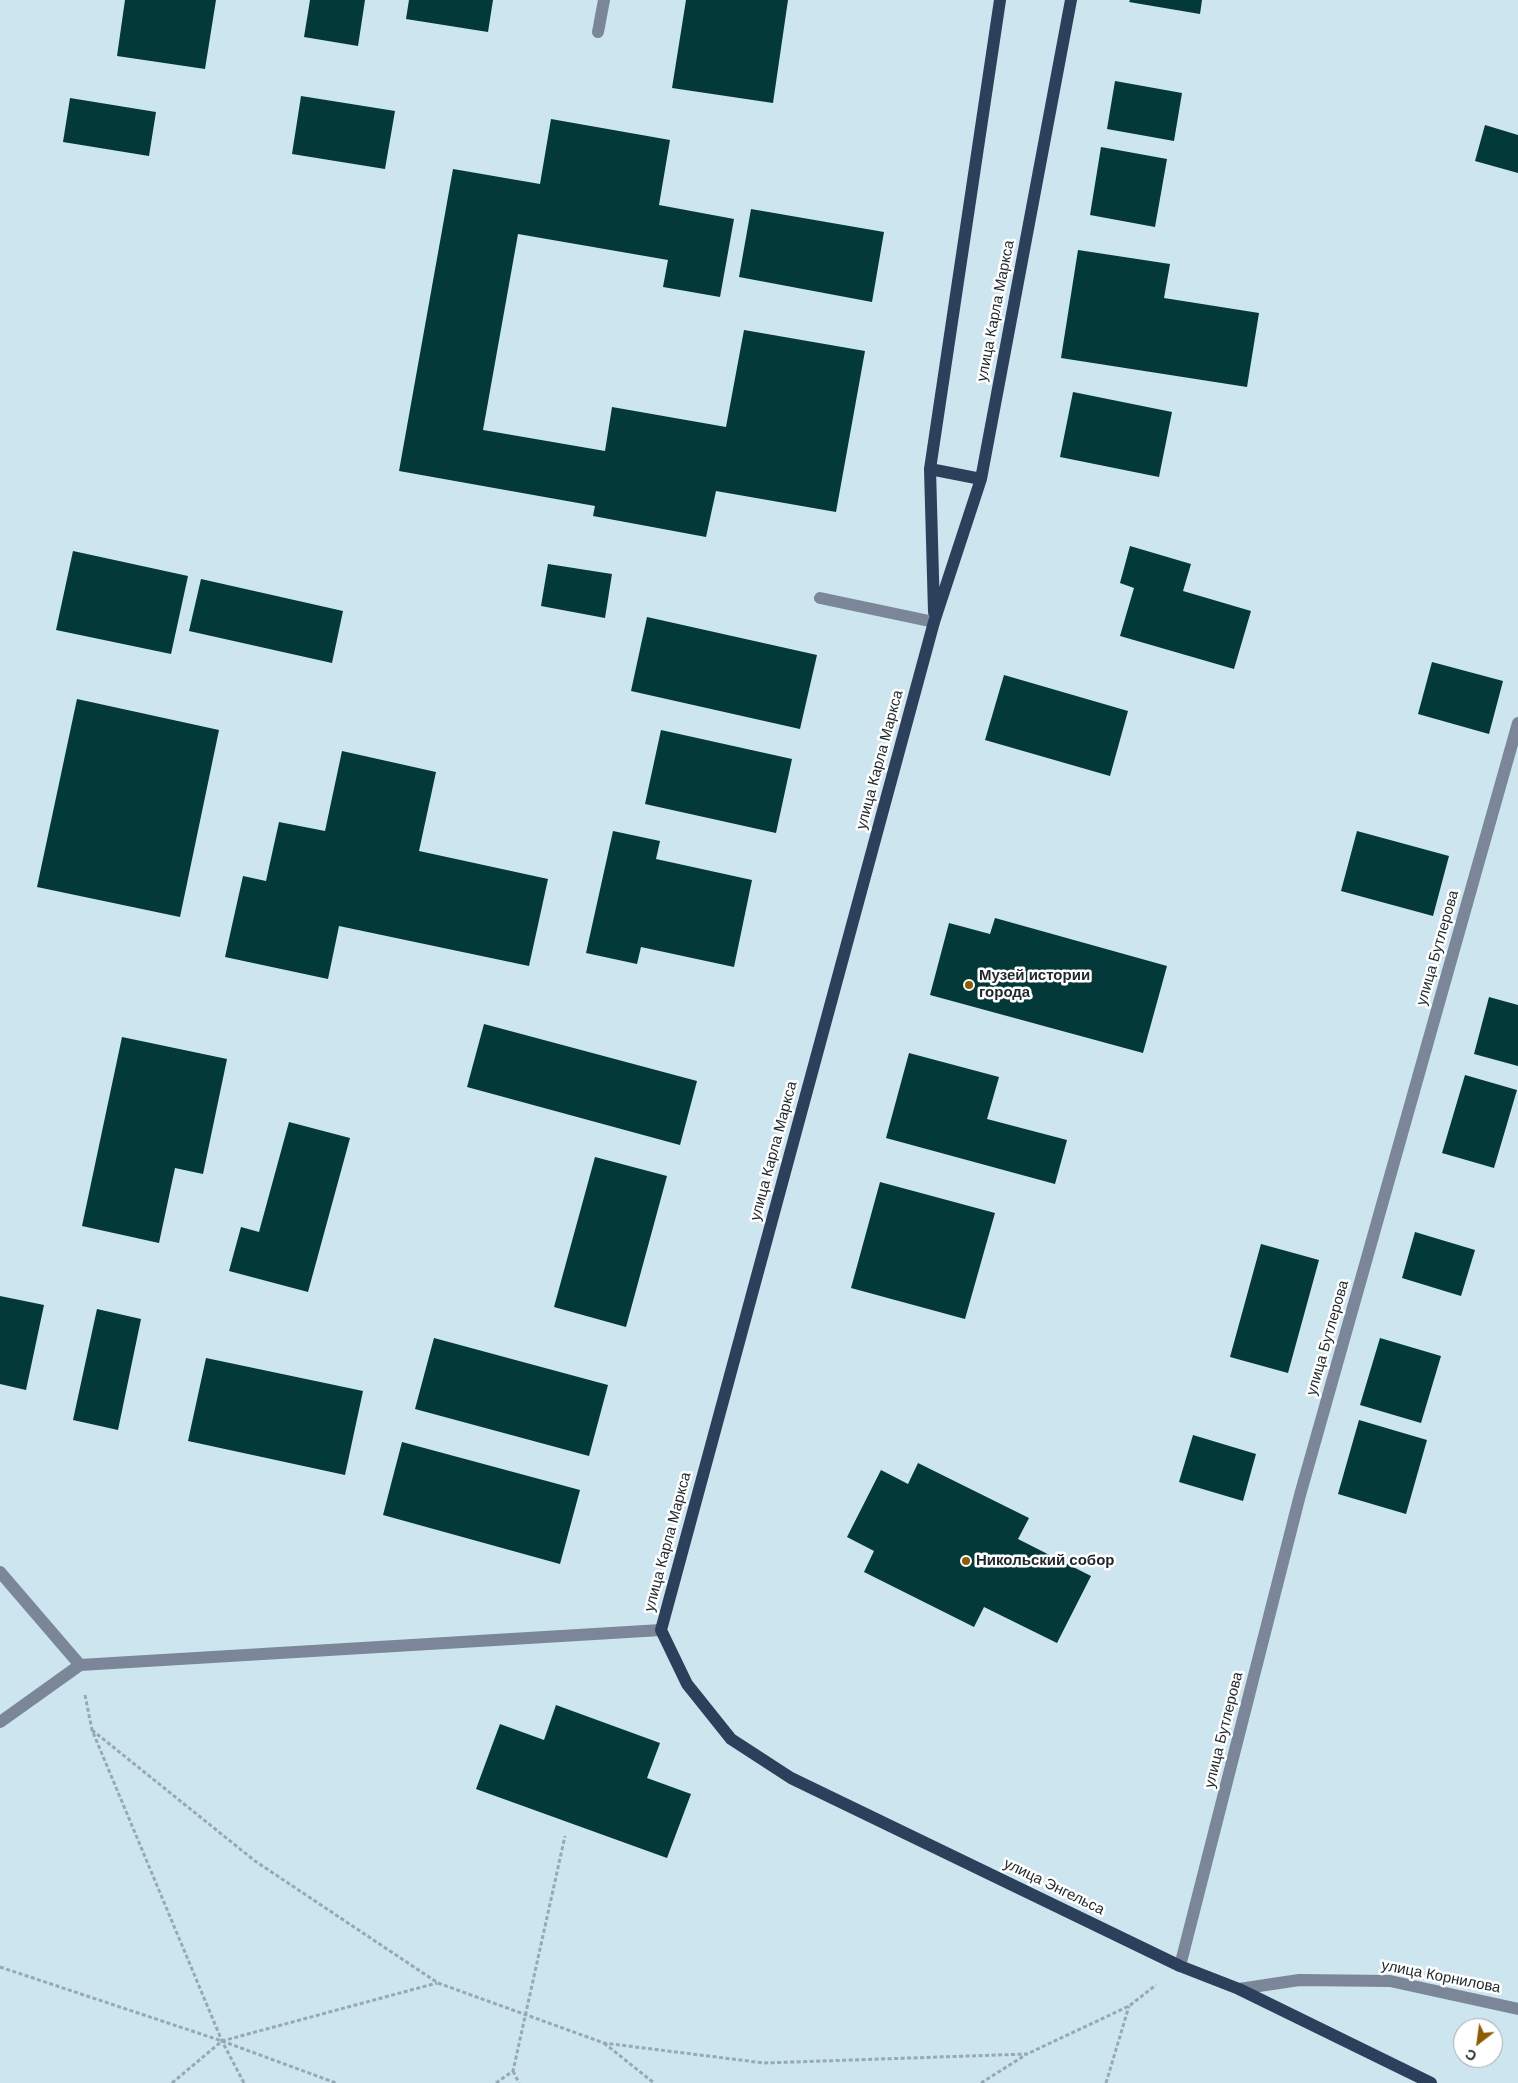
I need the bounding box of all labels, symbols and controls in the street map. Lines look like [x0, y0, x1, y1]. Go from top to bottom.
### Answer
street label: улица Карла Маркса [973, 239, 1019, 383]
street label: улица Карла Маркса [853, 688, 907, 832]
street label: улица Бутлерова [1413, 888, 1463, 1008]
place label: Музей истории города [979, 967, 1090, 1002]
marker: Музей истории города [963, 979, 975, 991]
street label: улица Карла Маркса [747, 1079, 801, 1223]
street label: улица Бутлерова [1303, 1278, 1353, 1398]
street label: улица Карла Маркса [641, 1470, 695, 1614]
place label: Никольский собор [976, 1552, 1114, 1570]
marker: Никольский собор [960, 1555, 972, 1567]
street label: улица Бутлерова [1201, 1670, 1247, 1790]
street label: улица Энгельса [1001, 1855, 1107, 1919]
street label: улица Корнилова [1380, 1957, 1502, 1997]
north arrow [1453, 2018, 1503, 2068]
text: С [1463, 2046, 1479, 2065]

